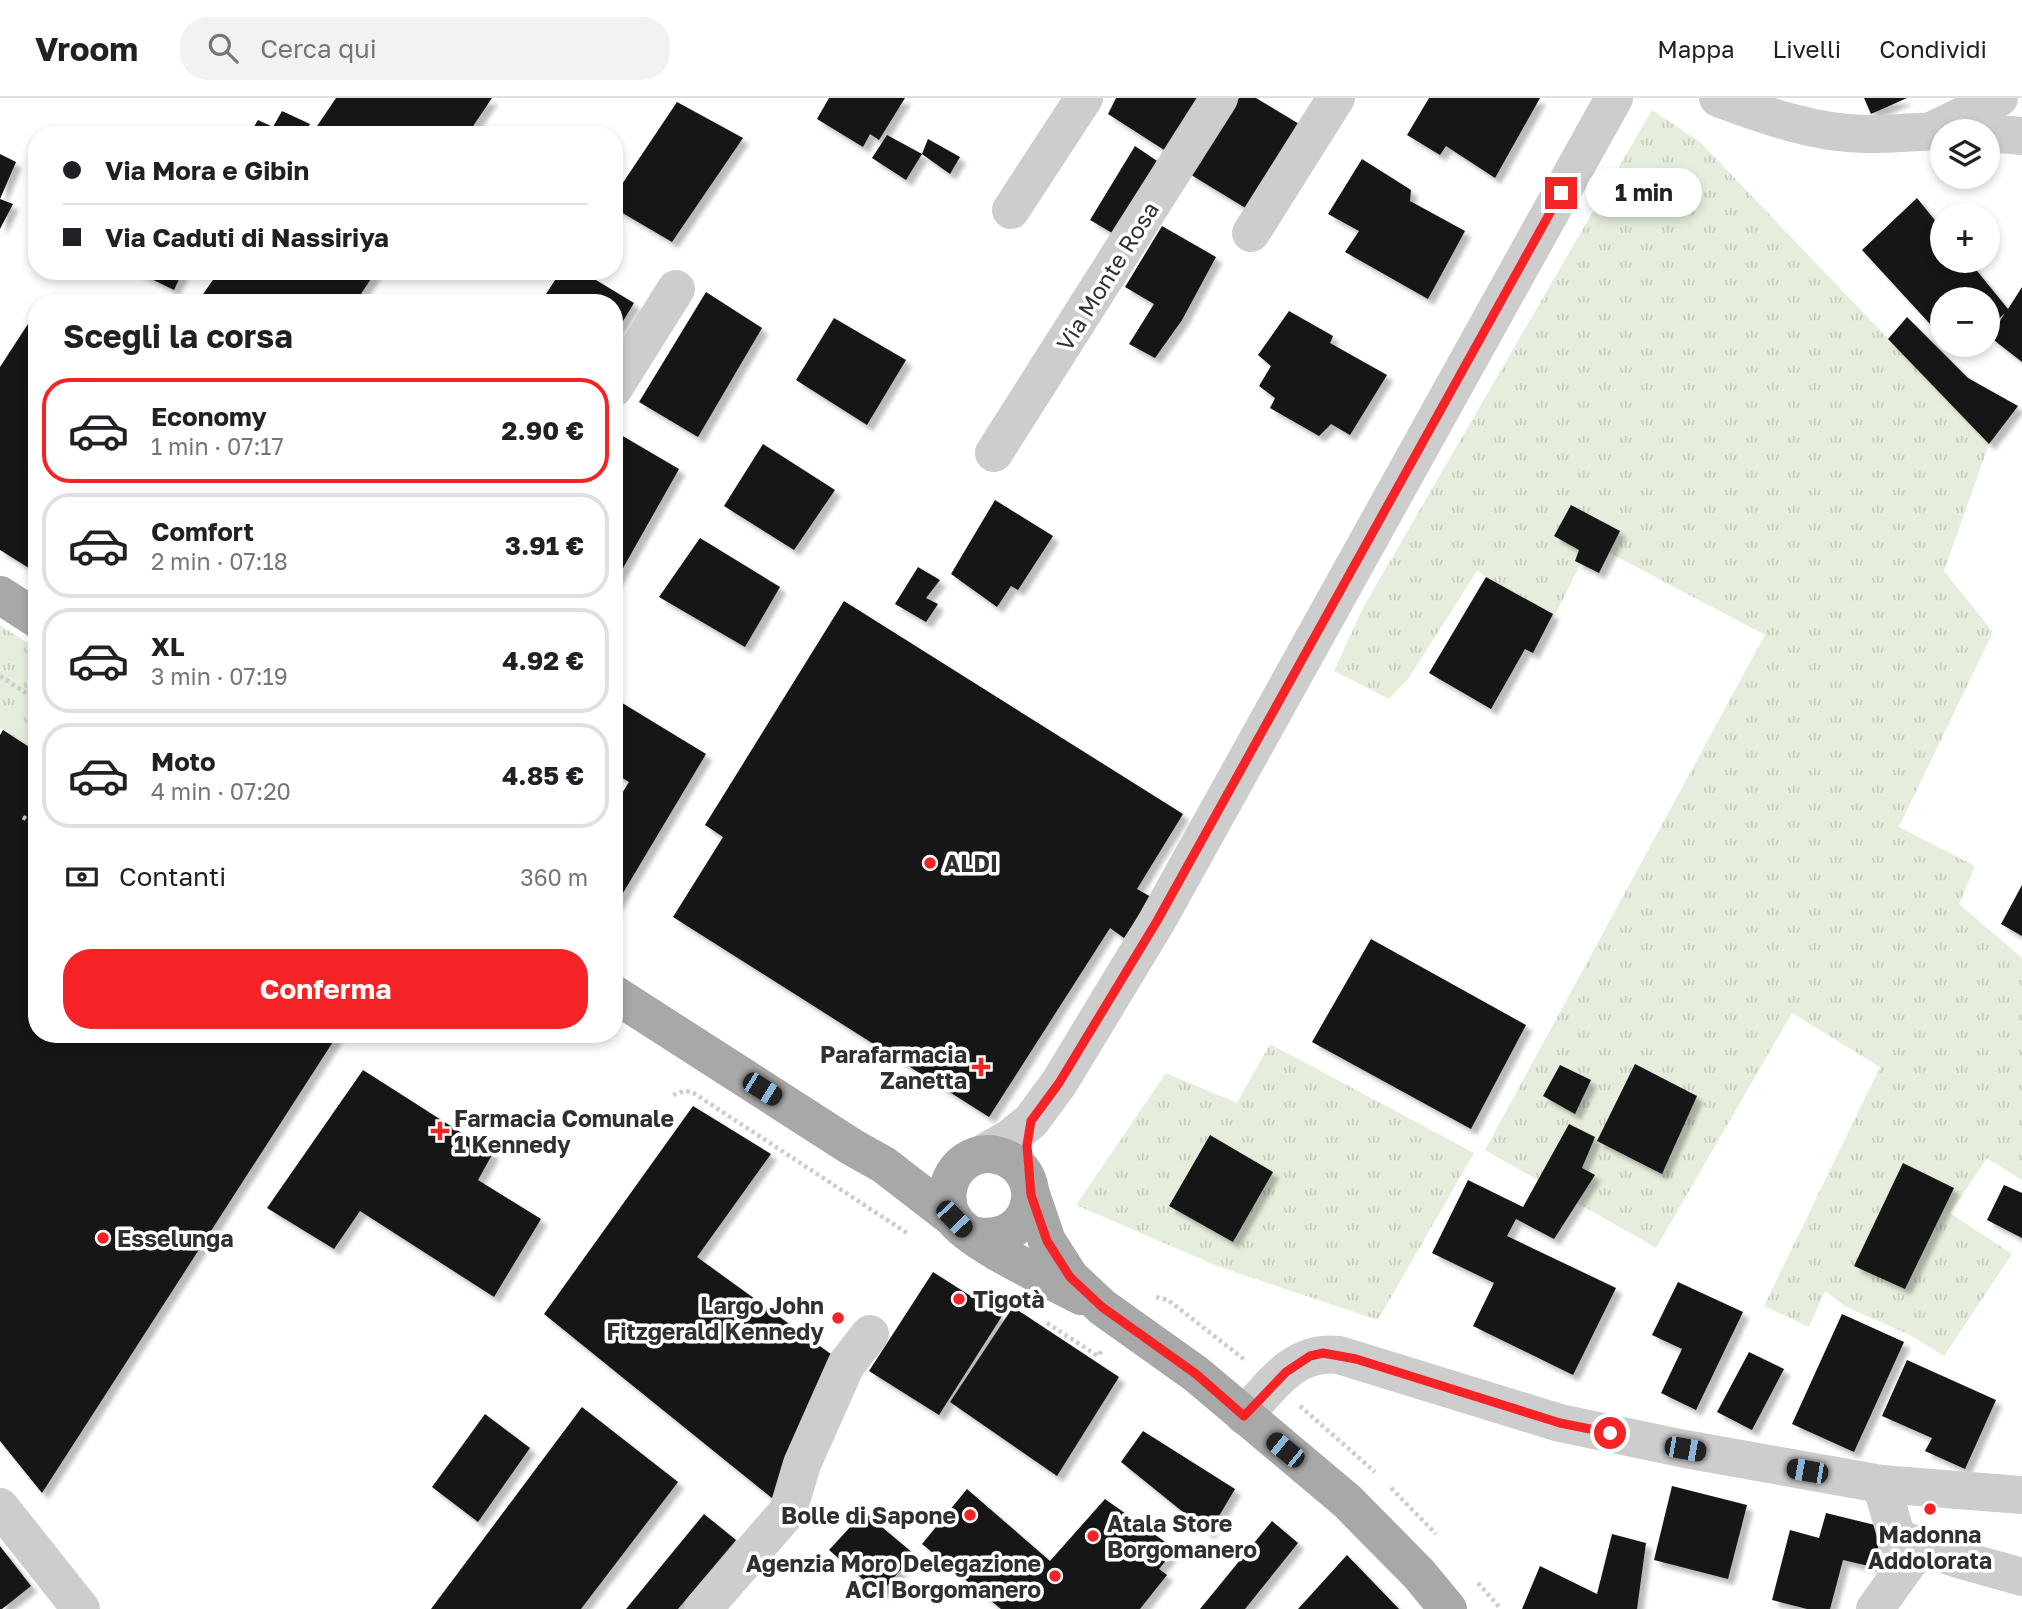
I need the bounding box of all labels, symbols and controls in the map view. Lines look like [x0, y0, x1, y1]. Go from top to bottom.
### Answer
search box [180, 17, 670, 80]
text: Vroom [35, 29, 138, 68]
icon: search [204, 29, 242, 67]
text: Cerca qui [260, 33, 377, 64]
text: Mappa [1657, 34, 1734, 63]
text: Livelli [1772, 34, 1841, 63]
text: Condividi [1879, 34, 1987, 63]
map controls [1930, 119, 2000, 357]
button: layers [1930, 119, 2000, 189]
text: Via Mora e Gibin [105, 155, 309, 186]
callout: 1 min [1586, 168, 1701, 217]
route end [1545, 177, 1577, 209]
text: 1 min [1615, 178, 1673, 206]
street label: Via Monte Rosa [1050, 196, 1164, 356]
button: + [1930, 203, 2000, 273]
text: Via Caduti di Nassiriya [105, 222, 389, 253]
button: − [1930, 287, 2000, 357]
text: Scegli la corsa [63, 317, 293, 355]
icon: car [67, 399, 130, 462]
text: Economy [151, 401, 267, 432]
text: 2.90 € [502, 415, 584, 446]
text: 1 min · 07:17 [151, 432, 284, 460]
icon: car [67, 514, 130, 577]
text: Comfort [151, 516, 254, 547]
text: 3.91 € [505, 530, 584, 561]
text: 2 min · 07:18 [151, 547, 288, 575]
icon: car [67, 629, 130, 692]
text: XL [151, 631, 185, 662]
text: 4.92 € [502, 645, 584, 676]
text: 3 min · 07:19 [151, 662, 288, 690]
icon: car [67, 744, 130, 807]
text: Moto [151, 746, 216, 777]
text: 4.85 € [502, 760, 584, 791]
text: 4 min · 07:20 [151, 777, 291, 805]
place label: ALDI [944, 849, 998, 877]
marker: ALDI [922, 855, 938, 871]
icon: cash [63, 858, 101, 896]
text: Contanti [119, 861, 226, 892]
text: 360 m [520, 863, 588, 891]
button: Conferma [63, 949, 588, 1029]
place label: Parafarmacia Zanetta [820, 1040, 967, 1094]
marker: Parafarmacia Zanetta [973, 1059, 989, 1075]
car [739, 1069, 786, 1109]
place label: Farmacia Comunale 1 Kennedy [454, 1104, 674, 1158]
marker: Farmacia Comunale 1 Kennedy [432, 1123, 448, 1139]
car [932, 1197, 977, 1241]
place label: Esselunga [117, 1224, 233, 1252]
marker: Esselunga [95, 1230, 111, 1246]
place label: Tigotà [973, 1285, 1045, 1313]
place label: Largo John Fitzgerald Kennedy [607, 1291, 824, 1345]
marker: Tigotà [951, 1291, 967, 1307]
marker: Largo John Fitzgerald Kennedy [830, 1310, 846, 1326]
route start [1594, 1417, 1626, 1449]
car [1263, 1429, 1308, 1471]
car [1663, 1435, 1708, 1463]
car [1785, 1457, 1830, 1485]
place label: Bolle di Sapone [781, 1501, 956, 1529]
marker: Madonna Addolorata [1922, 1501, 1938, 1517]
marker: Bolle di Sapone [962, 1507, 978, 1523]
place label: Atala Store Borgomanero [1107, 1509, 1257, 1563]
place label: Madonna Addolorata [1868, 1520, 1992, 1574]
marker: Atala Store Borgomanero [1085, 1528, 1101, 1544]
place label: Agenzia Moro Delegazione ACI Borgomanero [746, 1549, 1041, 1603]
marker: Agenzia Moro Delegazione ACI Borgomanero [1047, 1568, 1063, 1584]

